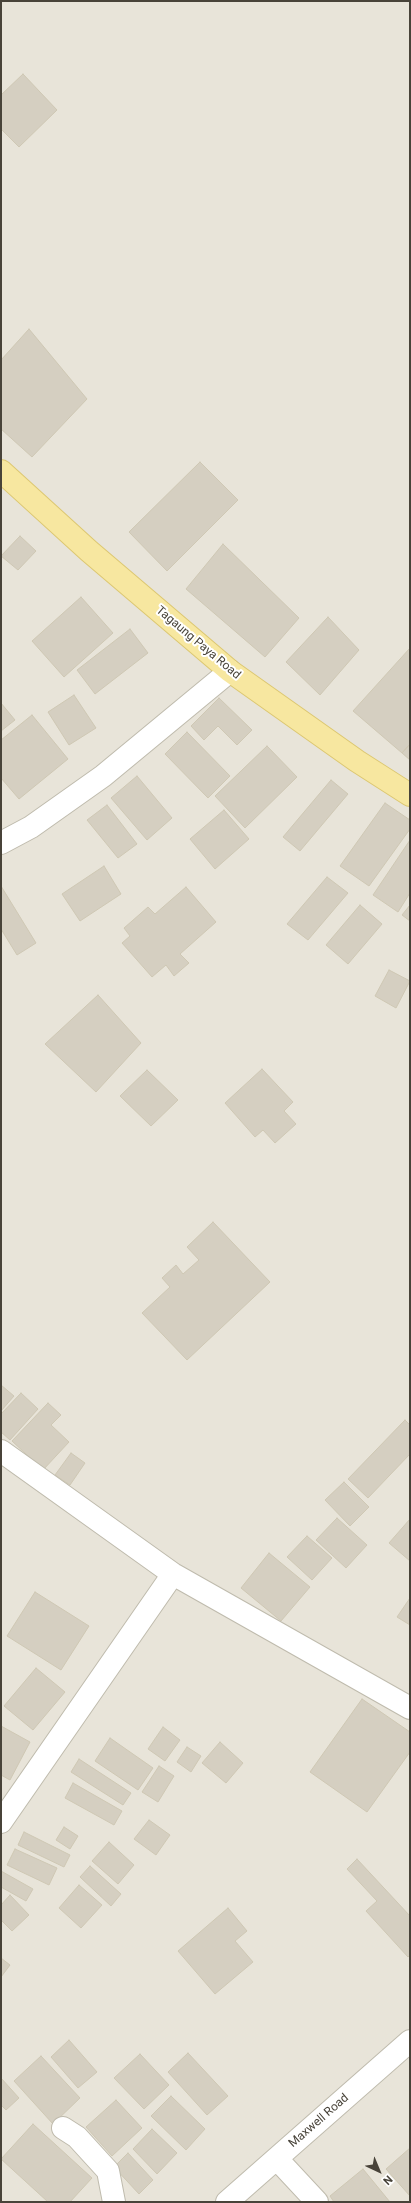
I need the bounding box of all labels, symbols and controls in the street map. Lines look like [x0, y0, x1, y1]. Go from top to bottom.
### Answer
street label: Tagaung Paya Road [153, 603, 243, 683]
street label: Maxwell Road [286, 2091, 352, 2151]
north arrow [359, 2151, 399, 2191]
text: N [380, 2173, 395, 2187]

